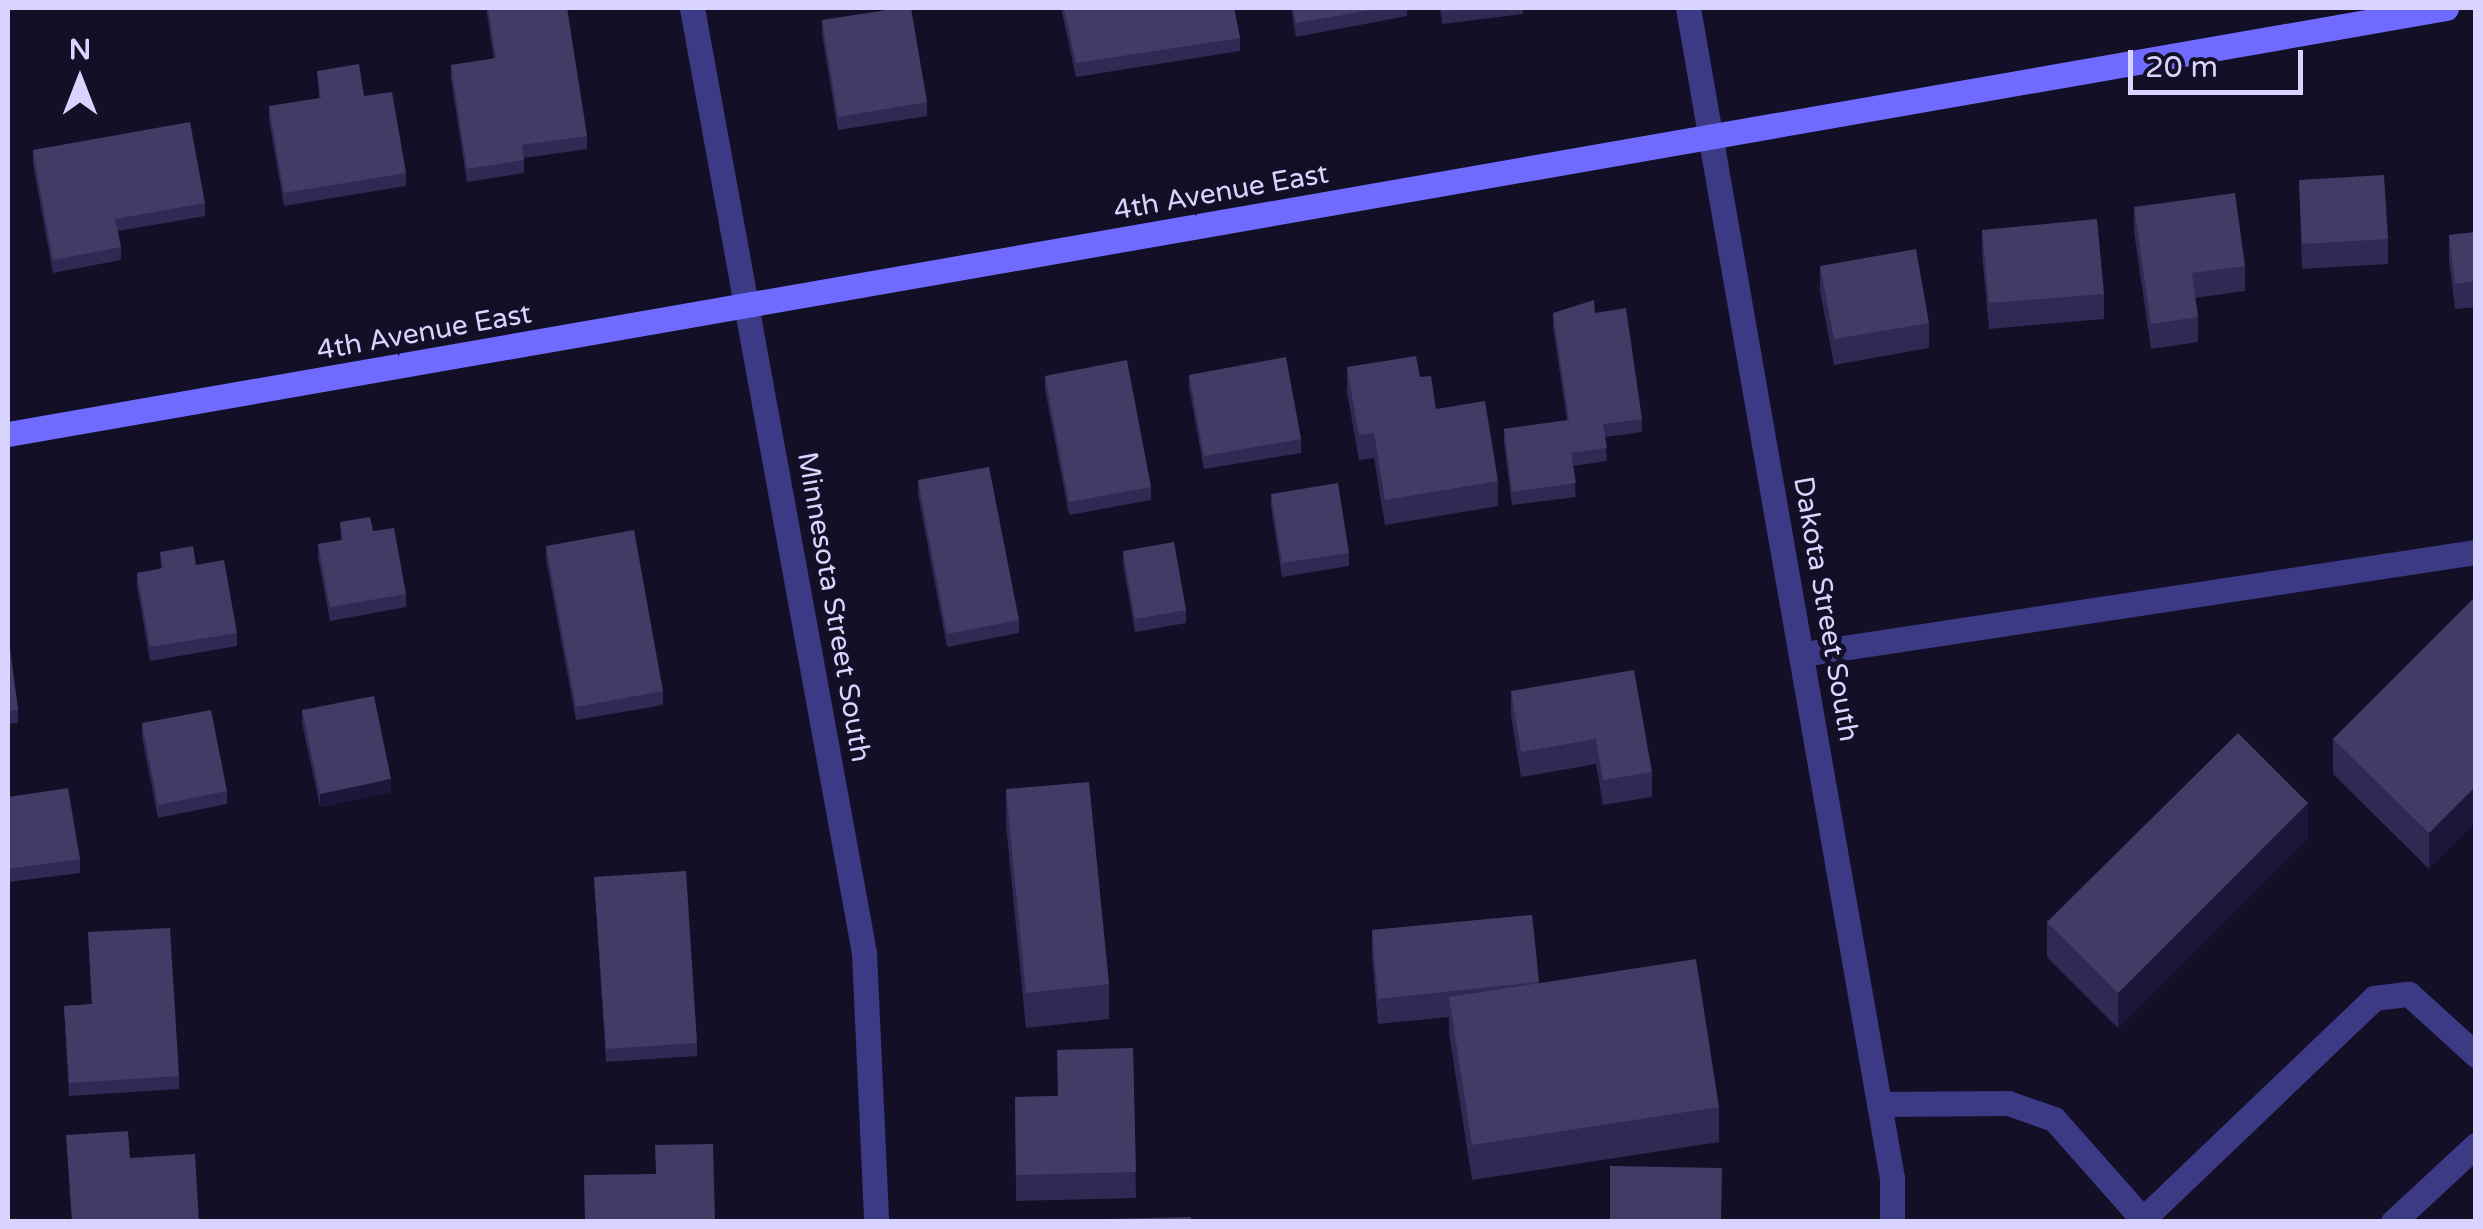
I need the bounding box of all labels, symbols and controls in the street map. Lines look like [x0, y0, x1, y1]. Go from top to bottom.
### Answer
north arrow [30, 30, 130, 130]
scale bar [2133, 30, 2308, 92]
text: N [69, 33, 91, 67]
text: 20 m [2145, 49, 2218, 86]
street label: 4th Avenue East [1111, 157, 1331, 227]
street label: 4th Avenue East [314, 297, 534, 367]
street label: Minnesota Street South [790, 449, 878, 765]
street label: Dakota Street South [1786, 474, 1866, 744]

